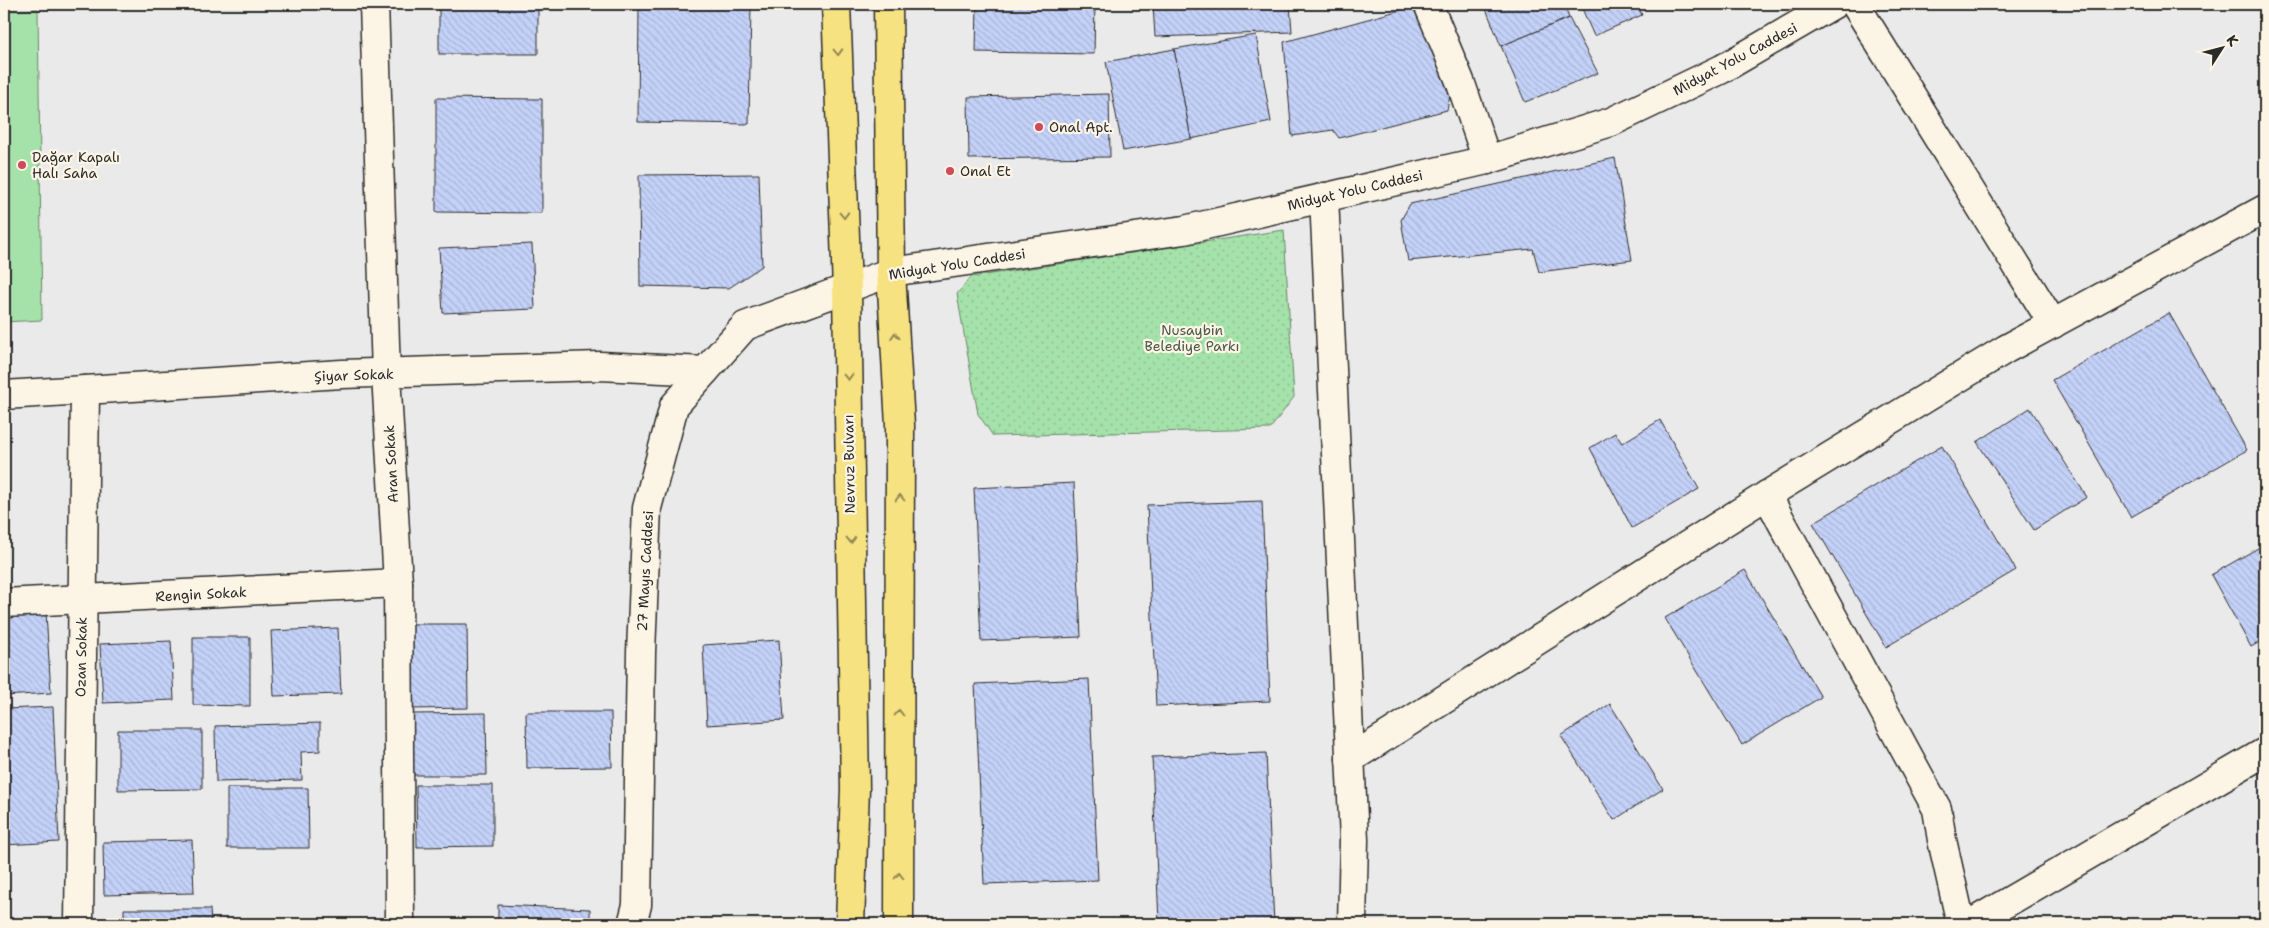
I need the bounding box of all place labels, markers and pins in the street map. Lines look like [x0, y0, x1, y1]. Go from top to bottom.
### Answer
place label: Onal Apt. [1049, 118, 1113, 136]
marker: Onal Apt. [1033, 121, 1045, 133]
place label: Dağar Kapalı Halı Saha [32, 148, 120, 182]
marker: Dağar Kapalı Halı Saha [16, 159, 28, 171]
place label: Onal Et [960, 162, 1011, 180]
marker: Onal Et [944, 165, 956, 177]

